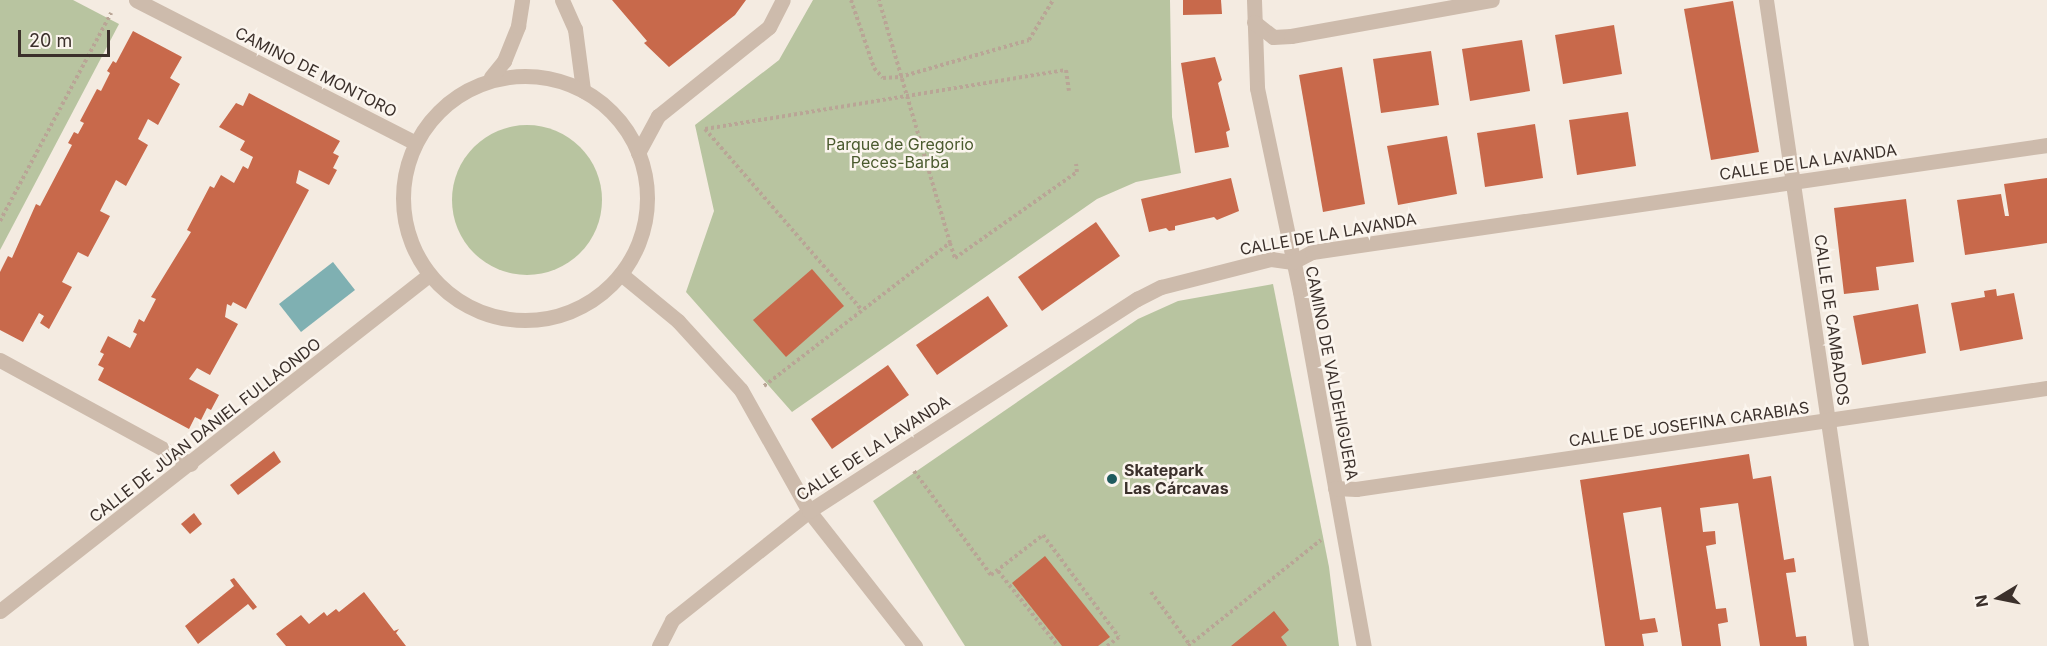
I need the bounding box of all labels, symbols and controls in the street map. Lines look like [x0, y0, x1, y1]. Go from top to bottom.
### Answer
scale bar [21, 18, 112, 56]
street label: CAMINO DE MONTORO [232, 23, 400, 121]
text: 20 m [29, 30, 72, 51]
park label: Parque de Gregorio Peces-Barba [826, 134, 974, 172]
street label: CALLE DE LA LAVANDA [1718, 140, 1898, 184]
street label: CALLE DE LA LAVANDA [1238, 209, 1418, 259]
street label: CALLE DE CAMBADOS [1810, 233, 1854, 407]
street label: CAMINO DE VALDEHIGUERA [1302, 264, 1362, 482]
street label: CALLE DE JUAN DANIEL FULLAONDO [86, 334, 324, 526]
street label: CALLE DE LA LAVANDA [793, 391, 953, 505]
street label: CALLE DE JOSEFINA CARABIAS [1567, 398, 1811, 450]
place label: Skatepark Las Cárcavas [1124, 460, 1229, 498]
marker: Skatepark Las Cárcavas [1105, 472, 1119, 486]
north arrow [1969, 568, 2029, 628]
text: N [1970, 593, 1992, 609]

